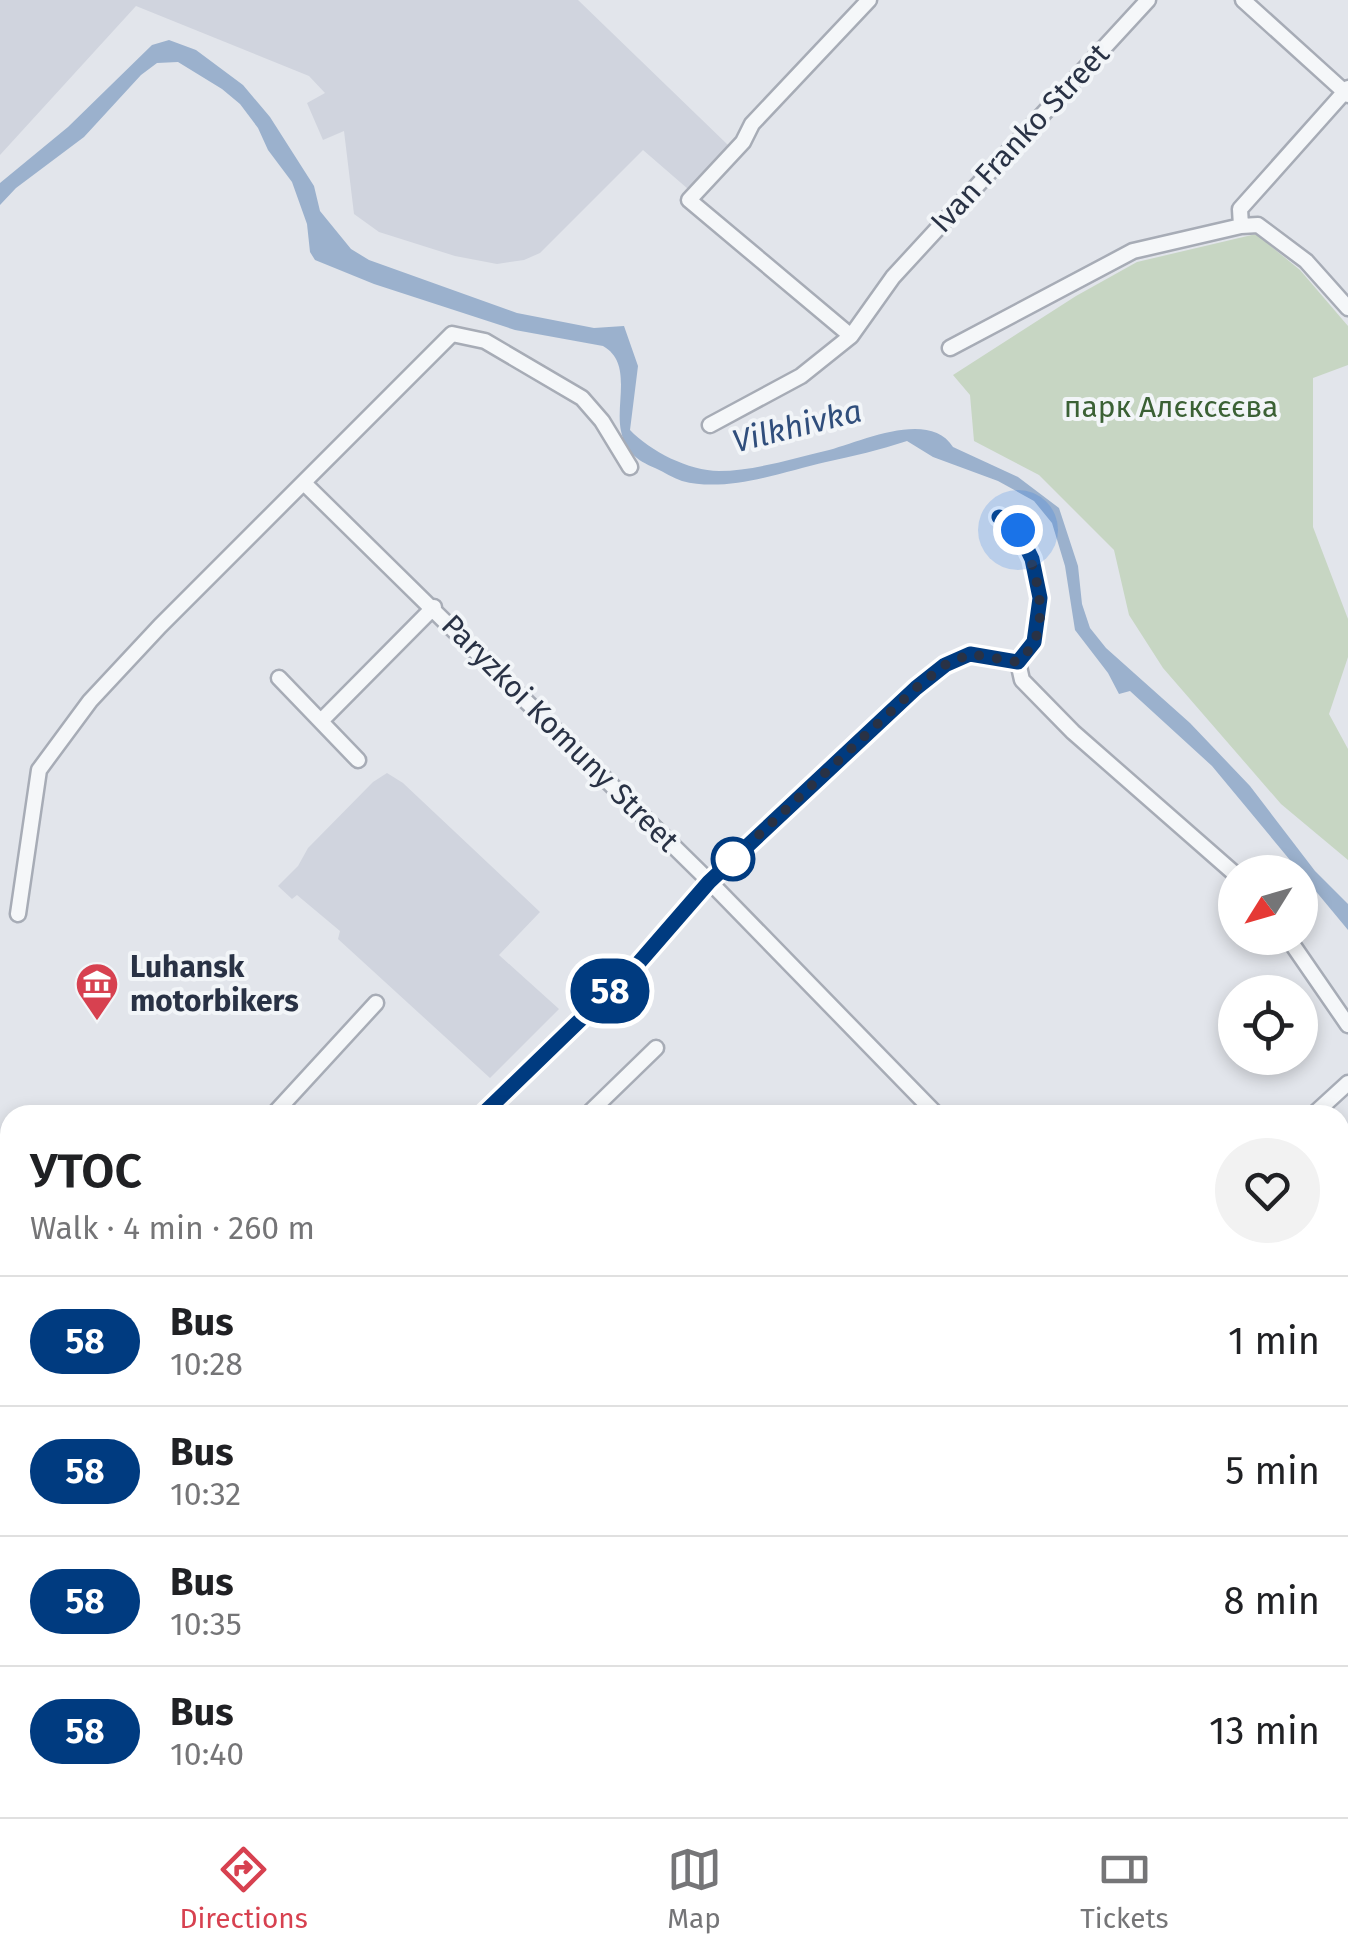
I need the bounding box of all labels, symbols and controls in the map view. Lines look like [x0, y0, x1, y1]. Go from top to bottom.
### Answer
street label: Ivan Franko Street [923, 36, 1117, 240]
park label: парк Алєксєєва [1064, 389, 1278, 425]
water label: Vilkhivka [728, 392, 866, 460]
your location [993, 505, 1043, 555]
street label: Paryzkoi Komuny Street [434, 607, 686, 859]
unlabelled marker [712, 838, 754, 880]
north arrow [1218, 855, 1318, 955]
map controls [1218, 855, 1318, 1075]
place label: Luhansk motorbikers [130, 949, 299, 1019]
line badge: 58 [565, 958, 655, 1024]
museum icon: Luhansk motorbikers [74, 961, 120, 1022]
text: 58 [590, 970, 630, 1012]
button: locate [1218, 975, 1318, 1075]
button: heart [1215, 1138, 1320, 1243]
text: УТОС [30, 1142, 142, 1200]
text: Walk · 4 min · 260 m [30, 1209, 315, 1247]
text: Bus [170, 1299, 234, 1345]
text: 1 min [1228, 1318, 1320, 1364]
text: 58 [65, 1320, 105, 1362]
text: 10:28 [170, 1345, 243, 1383]
text: Bus [170, 1429, 234, 1475]
text: 5 min [1225, 1448, 1320, 1494]
text: 58 [65, 1450, 105, 1492]
text: 10:32 [170, 1475, 241, 1513]
text: Bus [170, 1559, 234, 1605]
text: 8 min [1223, 1578, 1320, 1624]
text: 58 [65, 1580, 105, 1622]
text: 10:35 [170, 1605, 242, 1643]
text: Bus [170, 1689, 234, 1735]
text: 13 min [1209, 1708, 1320, 1754]
text: 58 [65, 1710, 105, 1752]
text: 10:40 [170, 1735, 244, 1773]
tab: Directions [179, 1842, 308, 1935]
tab: Map [667, 1842, 722, 1935]
tab: Tickets [1080, 1842, 1169, 1935]

